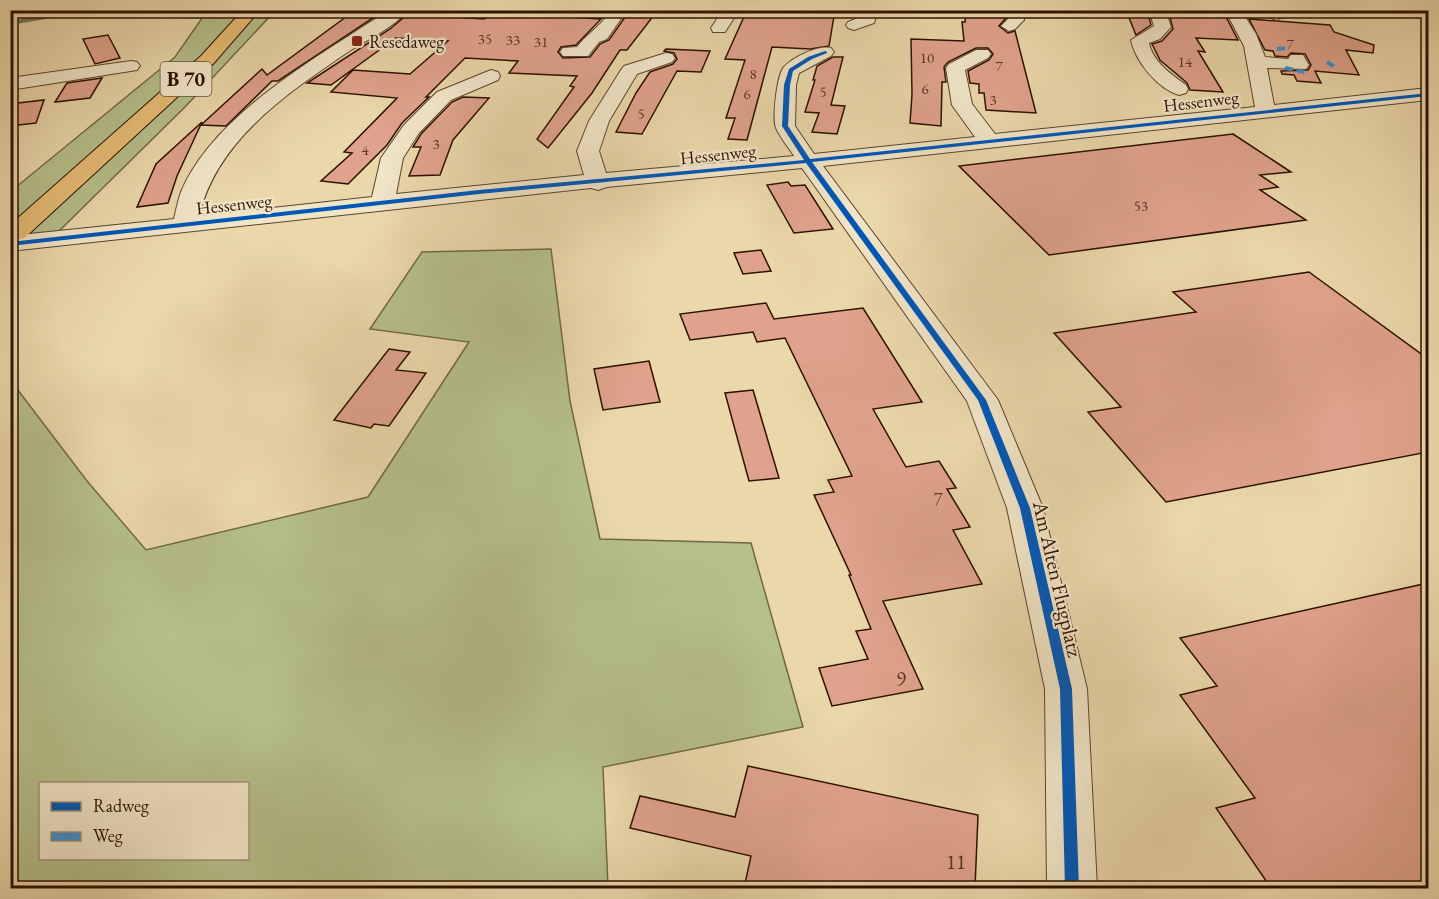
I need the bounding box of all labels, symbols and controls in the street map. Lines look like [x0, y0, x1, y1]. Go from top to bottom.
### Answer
house number: 35 [478, 29, 492, 48]
place label: Resedaweg [369, 30, 444, 53]
house number: 33 [506, 30, 520, 49]
house number: 31 [534, 32, 548, 51]
marker: Resedaweg [350, 34, 364, 48]
house number: 7 [1286, 34, 1294, 53]
house number: 10 [920, 48, 934, 67]
house number: 14 [1178, 52, 1193, 71]
house number: 7 [995, 56, 1003, 75]
road number: B 70 [160, 62, 212, 96]
house number: 8 [749, 64, 757, 83]
house number: 6 [921, 79, 929, 98]
house number: 5 [819, 82, 827, 101]
house number: 6 [743, 84, 751, 103]
street label: Hessenweg [1162, 85, 1240, 117]
house number: 3 [989, 90, 997, 109]
house number: 5 [637, 104, 645, 123]
house number: 3 [432, 134, 440, 153]
street label: Hessenweg [679, 139, 757, 169]
house number: 4 [361, 140, 369, 159]
street label: Hessenweg [195, 189, 273, 219]
house number: 53 [1134, 196, 1148, 215]
house number: 7 [934, 488, 943, 511]
street label: Am Alten Flugplatz [1027, 497, 1089, 660]
house number: 9 [896, 665, 906, 692]
legend [39, 782, 249, 860]
text: Radweg [93, 794, 149, 817]
text: Weg [93, 824, 123, 847]
house number: 11 [946, 848, 966, 875]

